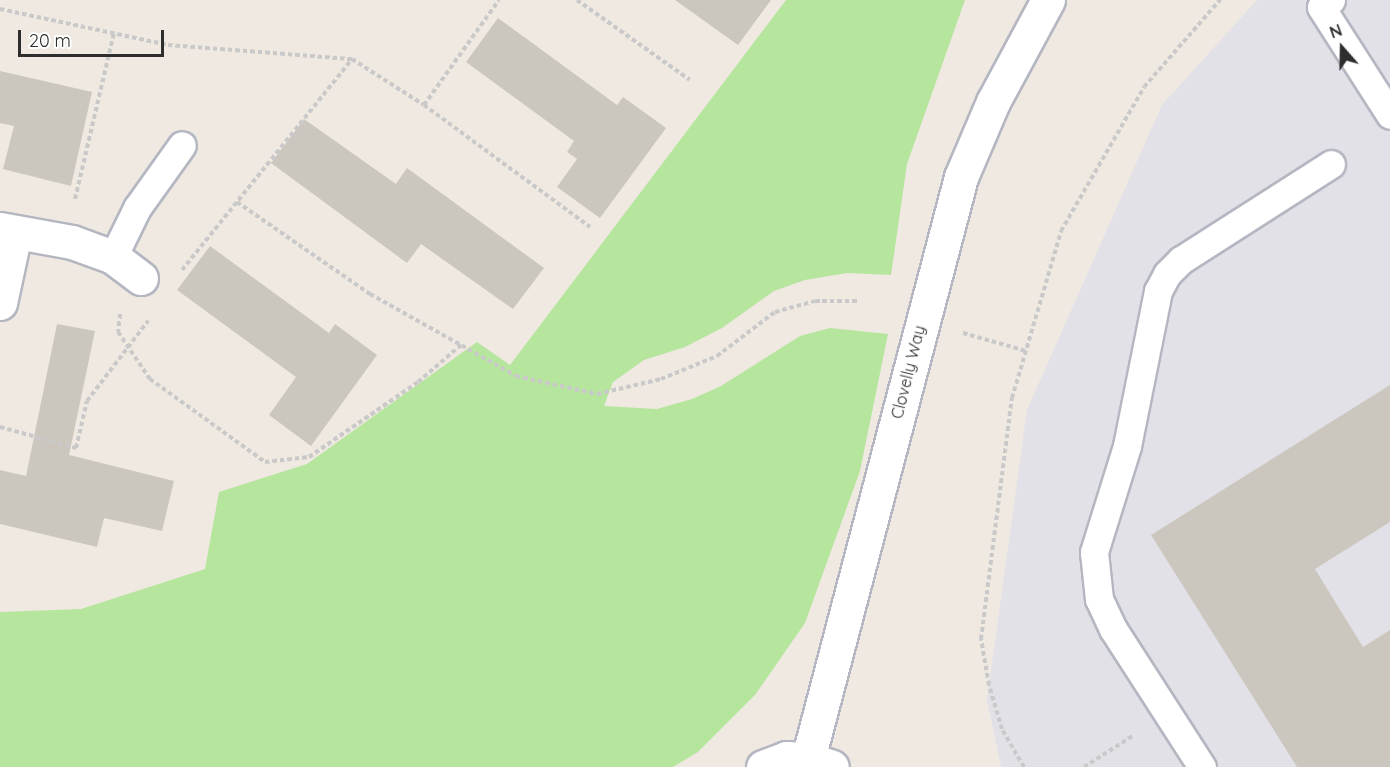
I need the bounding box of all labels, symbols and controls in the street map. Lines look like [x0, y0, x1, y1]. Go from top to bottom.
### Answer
scale bar [21, 18, 166, 56]
north arrow [1312, 18, 1372, 78]
text: N [1327, 20, 1345, 42]
text: 20 m [29, 29, 71, 52]
street label: Clovelly Way [887, 323, 929, 421]

